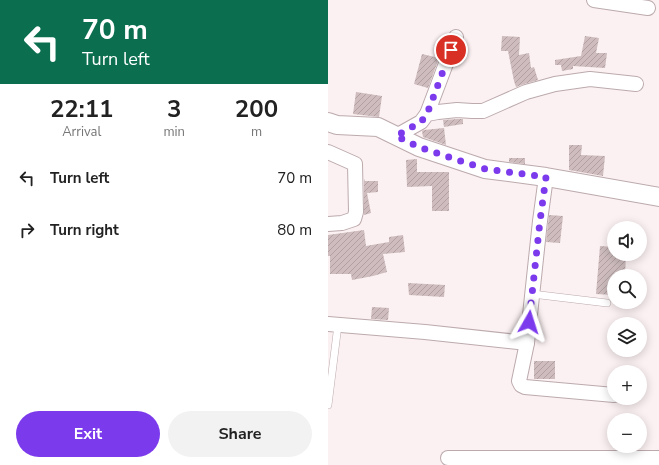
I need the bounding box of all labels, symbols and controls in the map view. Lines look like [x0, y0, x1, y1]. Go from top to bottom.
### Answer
text: 70 m [82, 11, 148, 49]
icon: left [16, 16, 68, 68]
pin [434, 33, 468, 67]
icon: arrive [440, 39, 462, 61]
text: Turn left [82, 47, 150, 71]
text: 22:11 [50, 93, 113, 125]
text: 3 [167, 93, 181, 125]
text: 200 [235, 93, 278, 125]
text: Arrival [62, 123, 101, 141]
text: min [163, 123, 185, 141]
text: m [251, 123, 262, 141]
icon: left [16, 167, 38, 189]
text: Turn left [50, 168, 109, 188]
text: 70 m [277, 168, 312, 188]
icon: right [16, 219, 38, 241]
text: Turn right [50, 220, 119, 240]
text: 80 m [277, 220, 312, 240]
map controls [607, 221, 647, 453]
button: sound [607, 221, 647, 261]
button: search [607, 269, 647, 309]
position arrow [508, 301, 550, 343]
button: layers [607, 317, 647, 357]
button: + [607, 365, 647, 405]
button: Exit [16, 411, 160, 457]
button: Share [168, 411, 312, 457]
button: − [607, 413, 647, 453]

